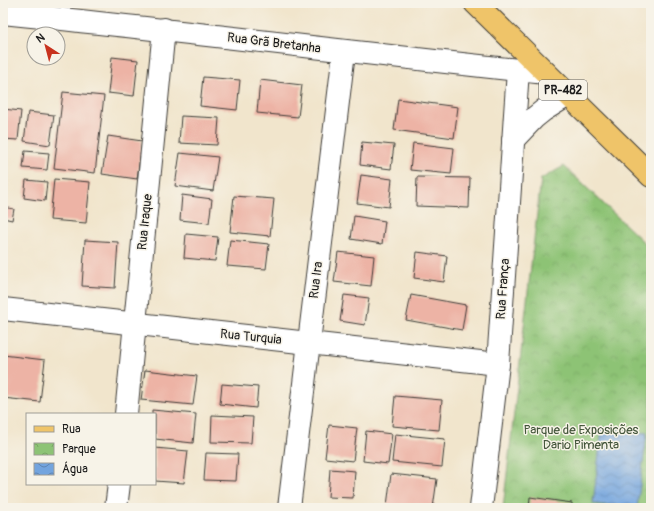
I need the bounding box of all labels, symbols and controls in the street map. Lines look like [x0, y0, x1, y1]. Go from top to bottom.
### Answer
north arrow [26, 26, 66, 66]
street label: Rua Grã Bretanha [226, 29, 322, 57]
text: N [34, 31, 48, 46]
road number: PR-482 [539, 80, 587, 100]
street label: Rua Iraque [134, 193, 156, 251]
street label: Rua França [493, 258, 513, 320]
street label: Rua Ira [306, 261, 326, 299]
street label: Rua Turquia [219, 326, 283, 348]
legend [26, 413, 156, 485]
text: Rua [62, 422, 81, 437]
park label: Parque de Exposições Dario Pimenta [524, 422, 639, 453]
text: Parque [62, 442, 96, 457]
text: Água [62, 461, 88, 477]

